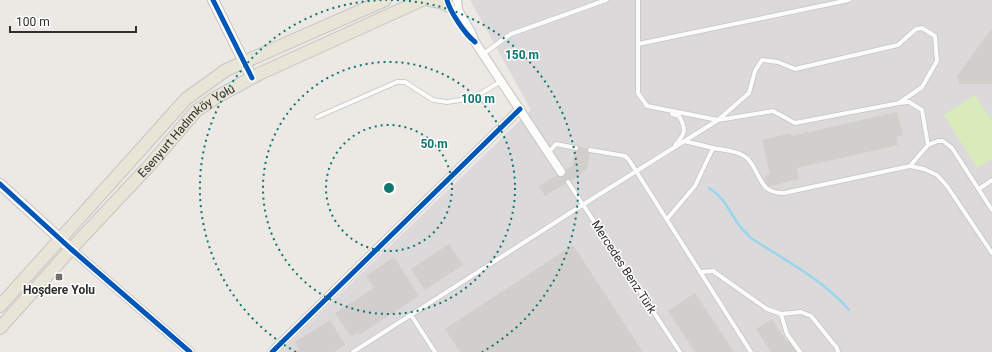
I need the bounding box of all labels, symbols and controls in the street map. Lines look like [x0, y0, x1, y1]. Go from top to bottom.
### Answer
scale bar [10, 8, 136, 34]
text: 100 m [16, 15, 50, 29]
text: 150 m [505, 48, 539, 62]
street label: Esenyurt Hadımköy Yolu [135, 82, 237, 180]
text: 100 m [461, 92, 495, 106]
text: 50 m [420, 137, 448, 151]
centre of rings [382, 181, 396, 195]
street label: Mercedes Benz Türk [589, 218, 660, 317]
marker: Hoşdere Yolu [54, 272, 64, 282]
place label: Hoşdere Yolu [23, 283, 95, 297]

